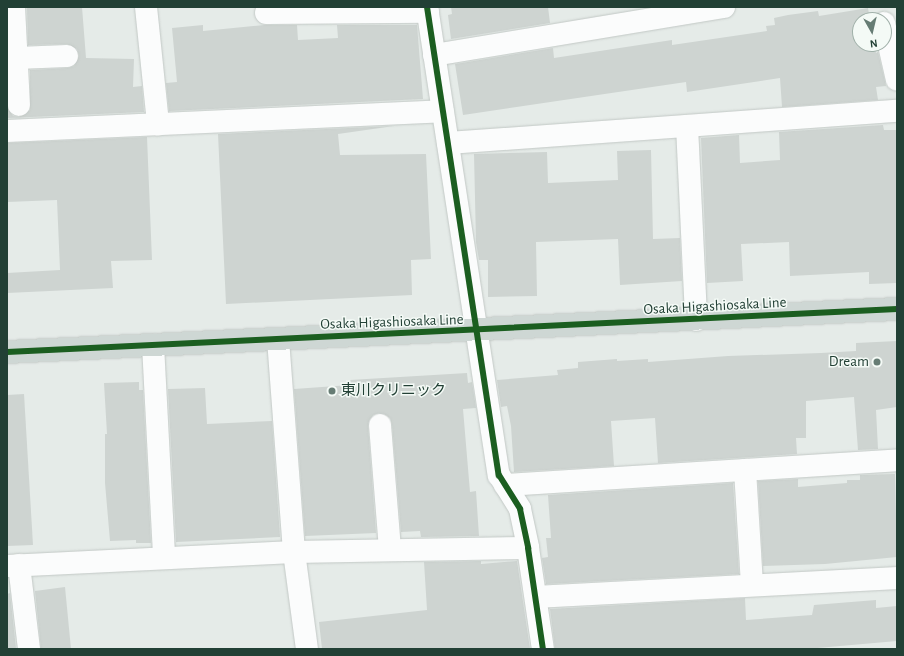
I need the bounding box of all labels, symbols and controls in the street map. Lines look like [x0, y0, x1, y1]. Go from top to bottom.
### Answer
north arrow [852, 12, 892, 52]
text: N [869, 37, 878, 49]
street label: Osaka Higashiosaka Line [643, 293, 787, 319]
street label: Osaka Higashiosaka Line [320, 311, 464, 333]
place label: Dream [829, 353, 869, 371]
marker: Dream [872, 357, 882, 367]
place label: 東川クリニック [341, 382, 446, 400]
marker: 東川クリニック [326, 385, 338, 397]

